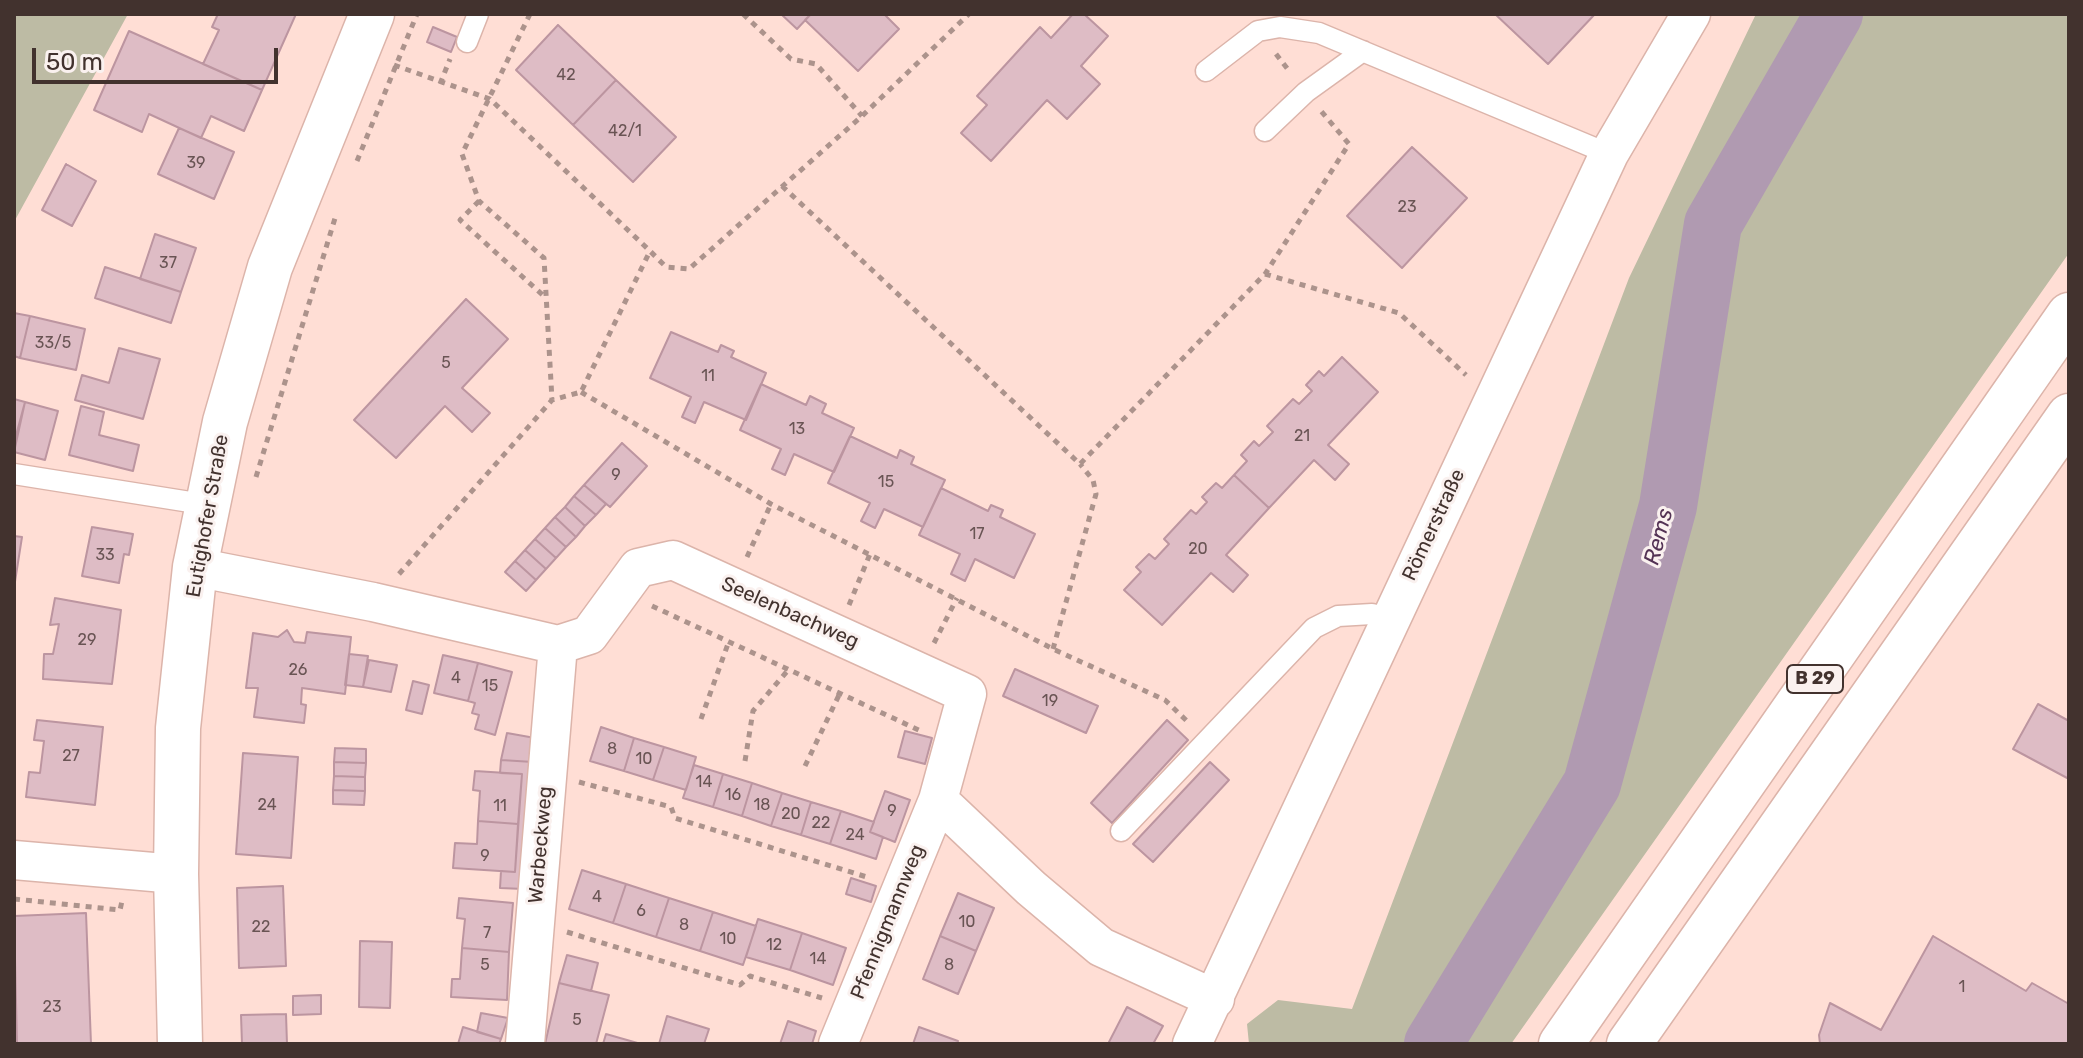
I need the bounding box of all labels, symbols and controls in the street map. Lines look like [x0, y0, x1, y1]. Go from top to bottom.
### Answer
scale bar [36, 32, 282, 82]
text: 50 m [46, 48, 103, 76]
house number: 42 [556, 65, 576, 85]
house number: 42/1 [608, 121, 642, 141]
house number: 39 [186, 153, 206, 173]
house number: 23 [1397, 197, 1417, 217]
house number: 37 [159, 253, 177, 273]
house number: 33/5 [35, 333, 71, 353]
house number: 5 [441, 353, 451, 373]
house number: 11 [701, 366, 715, 386]
house number: 13 [789, 419, 805, 439]
house number: 21 [1294, 426, 1310, 446]
street label: Eutighofer Straße [182, 433, 234, 599]
house number: 9 [611, 465, 621, 485]
street label: Römerstraße [1398, 465, 1470, 585]
house number: 15 [878, 472, 894, 492]
water label: Rems [1639, 506, 1679, 568]
house number: 17 [969, 524, 985, 544]
house number: 20 [1188, 539, 1208, 559]
house number: 33 [95, 545, 115, 565]
street label: Seelenbachweg [718, 572, 862, 654]
house number: 29 [78, 630, 96, 650]
house number: 26 [288, 660, 308, 680]
road number: B 29 [1787, 665, 1843, 693]
house number: 4 [451, 668, 461, 688]
house number: 15 [482, 676, 498, 696]
house number: 19 [1042, 691, 1058, 711]
house number: 8 [607, 739, 617, 759]
house number: 27 [62, 746, 80, 766]
house number: 10 [635, 749, 653, 769]
house number: 14 [696, 772, 712, 792]
street label: Warbeckweg [524, 785, 558, 905]
house number: 16 [725, 785, 741, 805]
house number: 24 [257, 795, 277, 815]
house number: 18 [753, 795, 771, 815]
house number: 11 [493, 796, 507, 816]
house number: 9 [887, 801, 897, 821]
house number: 20 [781, 804, 801, 824]
house number: 22 [812, 813, 830, 833]
house number: 24 [845, 825, 865, 845]
street label: Pfennigmannweg [846, 841, 930, 1003]
house number: 9 [480, 846, 490, 866]
house number: 4 [592, 887, 602, 907]
house number: 6 [636, 901, 646, 921]
house number: 10 [958, 912, 976, 932]
house number: 8 [679, 915, 689, 935]
house number: 22 [252, 917, 270, 937]
house number: 7 [483, 923, 491, 943]
house number: 10 [719, 929, 737, 949]
house number: 12 [766, 935, 782, 955]
house number: 14 [810, 949, 826, 969]
house number: 5 [480, 955, 490, 975]
house number: 8 [944, 955, 954, 975]
house number: 1 [1959, 977, 1965, 997]
house number: 23 [42, 997, 62, 1017]
house number: 5 [572, 1010, 582, 1030]

